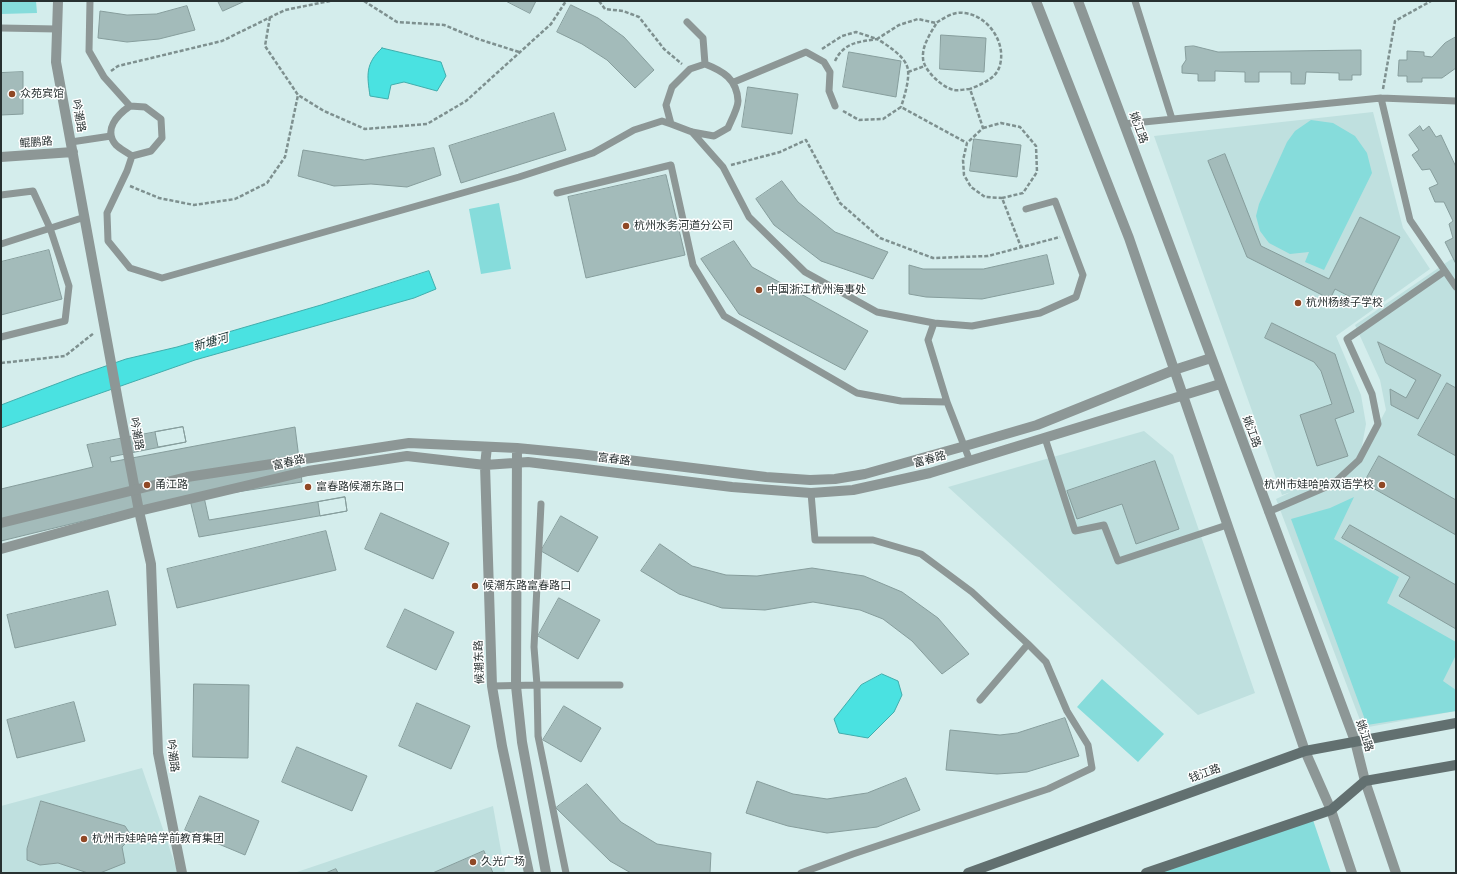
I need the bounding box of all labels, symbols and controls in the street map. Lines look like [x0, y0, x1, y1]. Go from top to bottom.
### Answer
place label: 众苑宾馆 [20, 87, 64, 101]
marker: 众苑宾馆 [7, 89, 17, 99]
street label: 吟潮路 [68, 99, 88, 133]
street label: 姚江路 [1126, 110, 1150, 146]
street label: 鲲鹏路 [19, 135, 53, 151]
place label: 杭州水务河道分公司 [634, 219, 733, 233]
marker: 杭州水务河道分公司 [621, 221, 631, 231]
place label: 中国浙江杭州海事处 [767, 283, 866, 297]
marker: 中国浙江杭州海事处 [754, 285, 764, 295]
place label: 杭州杨绫子学校 [1306, 296, 1383, 310]
marker: 杭州杨绫子学校 [1293, 298, 1303, 308]
water label: 新塘河 [192, 331, 230, 355]
street label: 姚江路 [1239, 414, 1263, 450]
street label: 吟潮路 [126, 417, 146, 451]
street label: 富春路 [912, 449, 948, 471]
street label: 富春路 [597, 451, 631, 469]
street label: 富春路 [271, 453, 307, 473]
place label: 甬江路 [155, 478, 188, 492]
place label: 杭州市娃哈哈双语学校 [1264, 478, 1374, 492]
marker: 甬江路 [142, 480, 152, 490]
place label: 富春路候潮东路口 [316, 480, 404, 494]
marker: 杭州市娃哈哈双语学校 [1377, 480, 1387, 490]
marker: 富春路候潮东路口 [303, 482, 313, 492]
place label: 候潮东路富春路口 [483, 579, 571, 593]
marker: 候潮东路富春路口 [470, 581, 480, 591]
street label: 候潮东路 [473, 640, 487, 684]
street label: 姚江路 [1353, 718, 1375, 754]
street label: 吟潮路 [163, 739, 181, 773]
street label: 钱江路 [1187, 762, 1223, 786]
place label: 杭州市娃哈哈学前教育集团 [92, 832, 224, 846]
marker: 杭州市娃哈哈学前教育集团 [79, 834, 89, 844]
place label: 久光广场 [481, 855, 525, 869]
marker: 久光广场 [468, 857, 478, 867]

